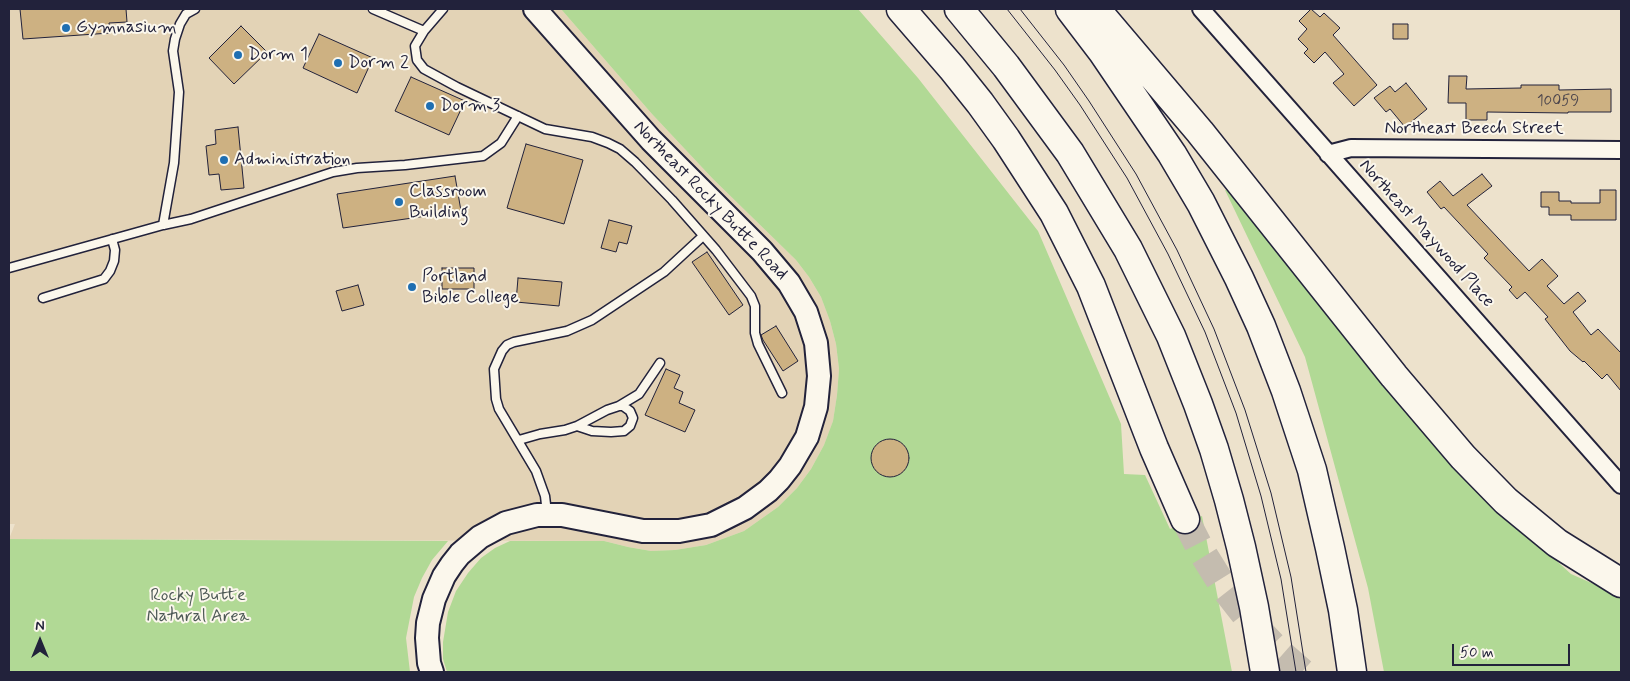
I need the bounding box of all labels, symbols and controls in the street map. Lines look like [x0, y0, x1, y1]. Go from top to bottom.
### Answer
place label: Gymnasium [76, 17, 177, 39]
marker: Gymnasium [60, 22, 72, 34]
place label: Dorm 1 [248, 44, 308, 66]
marker: Dorm 1 [232, 49, 244, 61]
place label: Dorm 2 [348, 52, 409, 74]
marker: Dorm 2 [332, 57, 344, 69]
house number: 10059 [1537, 93, 1579, 111]
place label: Dorm 3 [440, 95, 500, 117]
marker: Dorm 3 [424, 100, 436, 112]
street label: Northeast Rocky Butte Road [628, 117, 792, 285]
street label: Northeast Beech Street [1384, 118, 1564, 140]
place label: Administration [234, 149, 351, 171]
marker: Administration [218, 154, 230, 166]
street label: Northeast Maywood Place [1354, 156, 1498, 312]
place label: Classroom Building [409, 181, 487, 223]
marker: Classroom Building [393, 196, 405, 208]
place label: Portland Bible College [422, 266, 519, 308]
marker: Portland Bible College [406, 281, 418, 293]
park label: Rocky Butte Natural Area [147, 585, 249, 628]
north arrow [15, 616, 65, 666]
text: N [35, 617, 45, 635]
scale bar [1455, 634, 1572, 666]
text: 50 m [1460, 643, 1494, 663]

